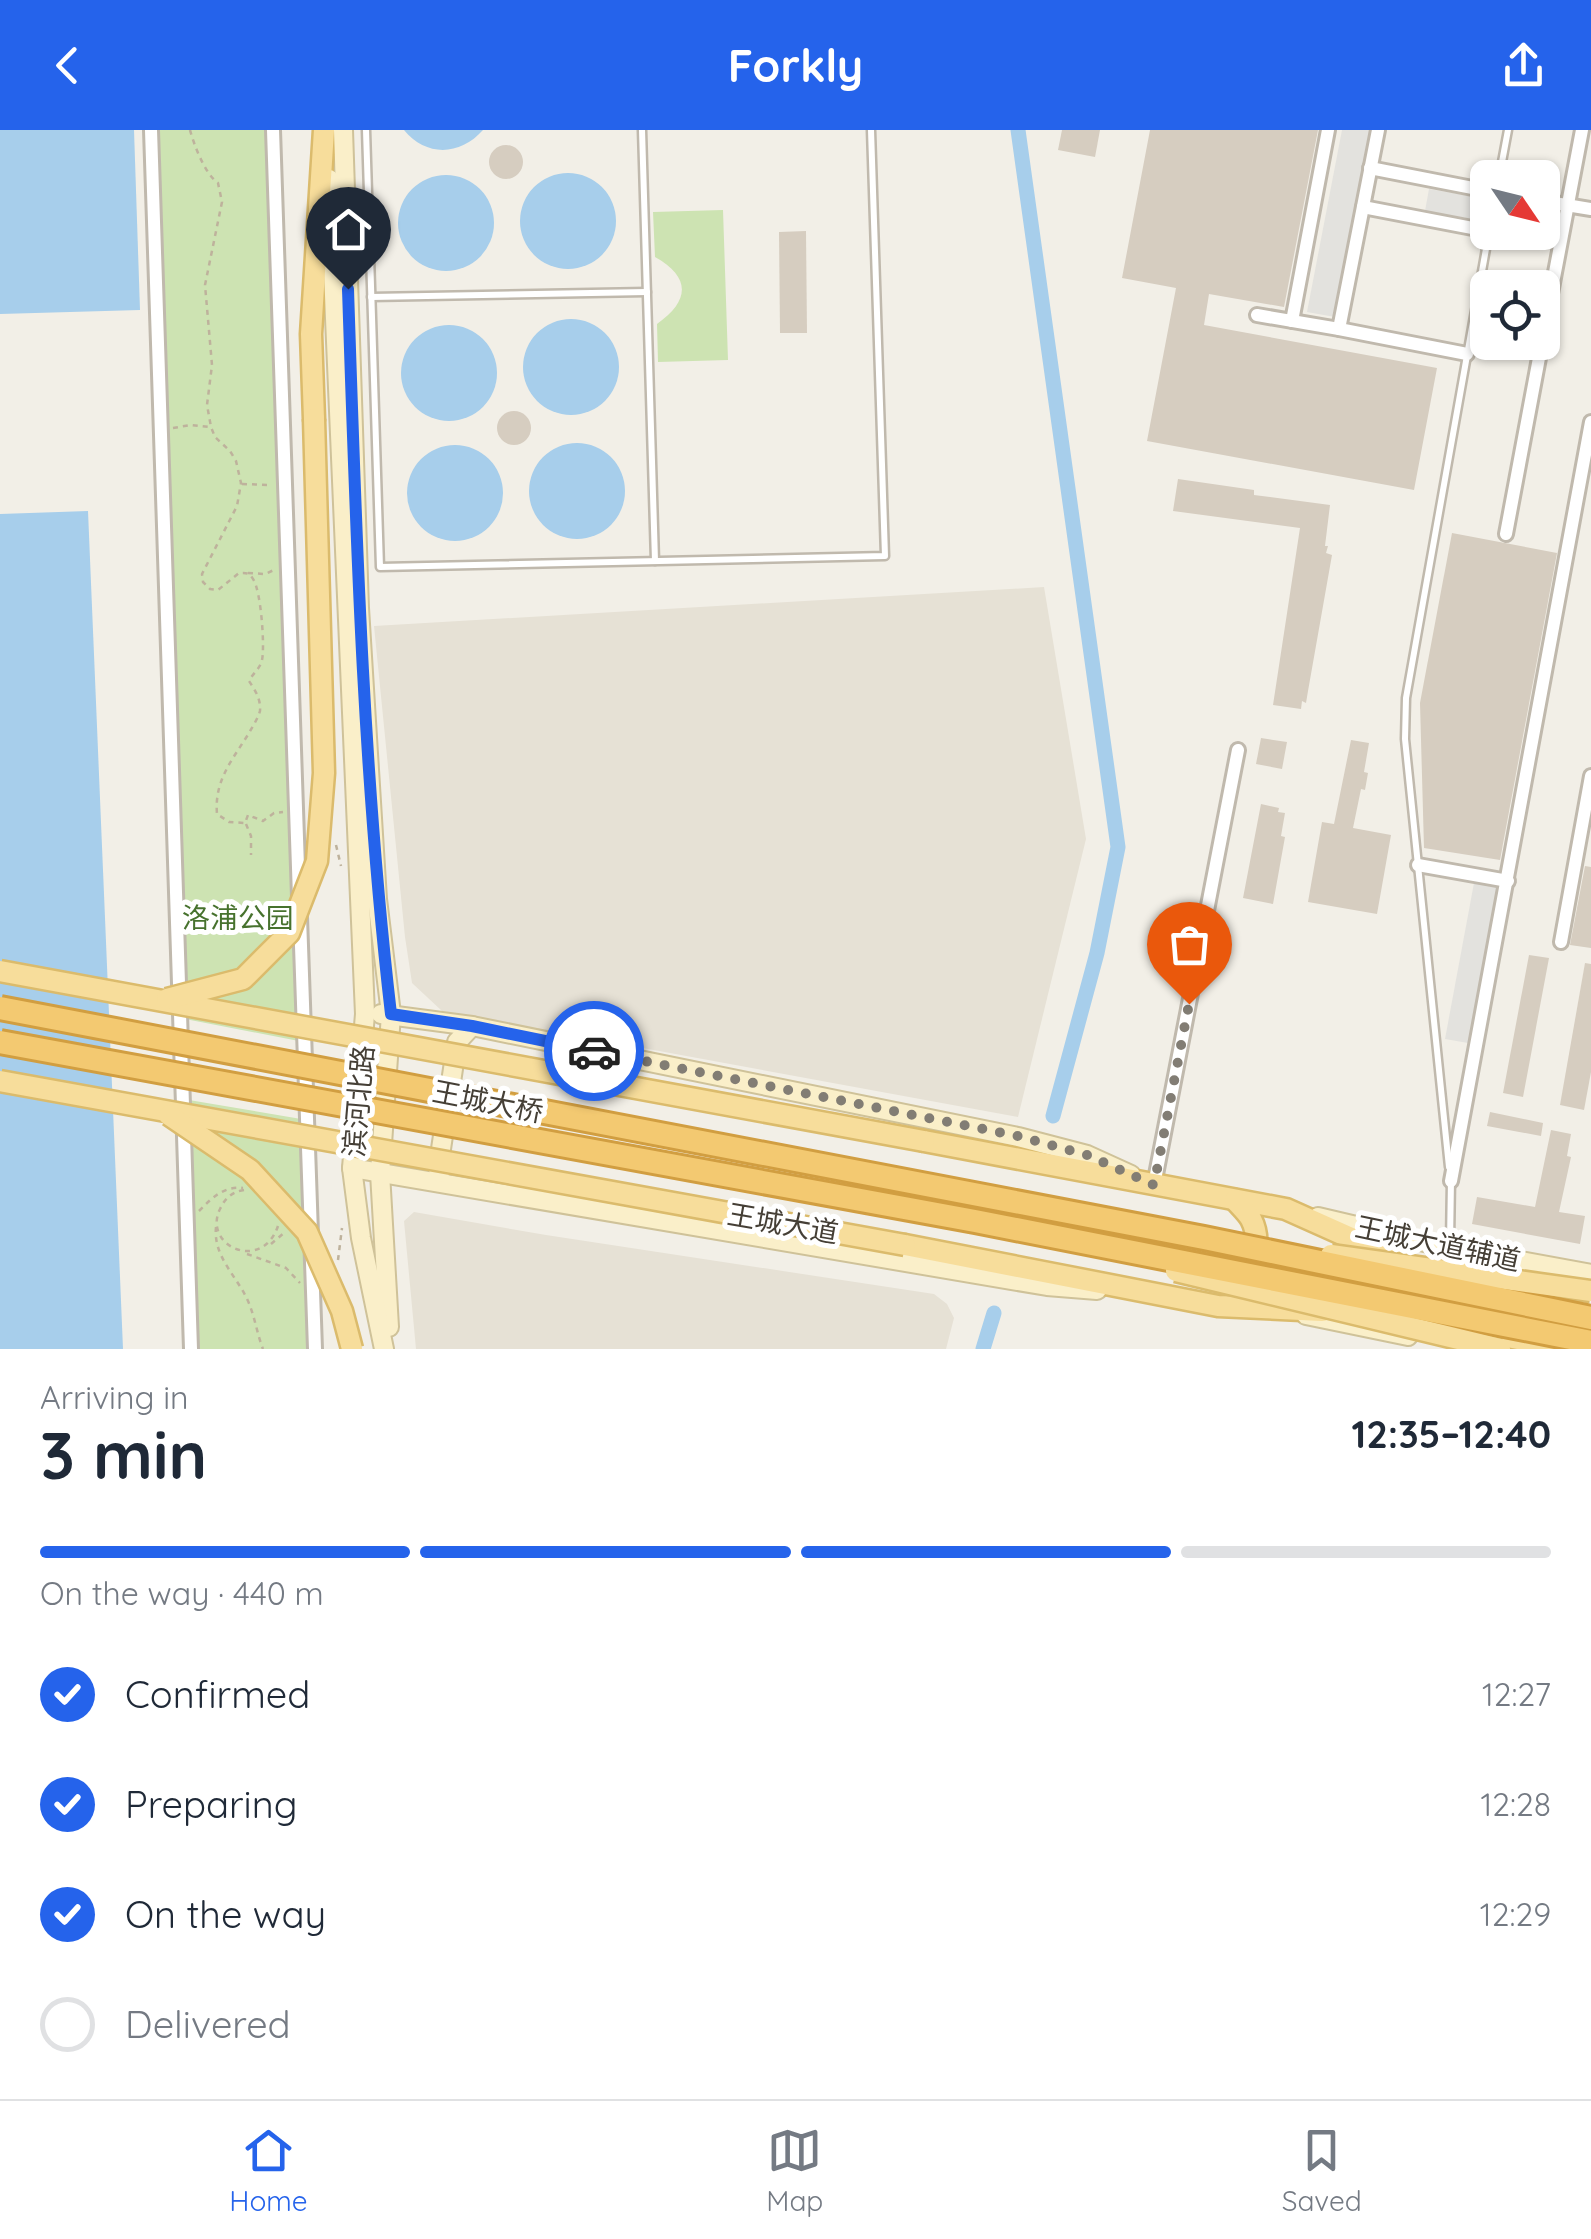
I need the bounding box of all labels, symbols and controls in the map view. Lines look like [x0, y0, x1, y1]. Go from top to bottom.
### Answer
text: Forkly [728, 37, 863, 93]
icon: back [40, 38, 95, 93]
icon: share [1496, 38, 1551, 93]
north arrow [1470, 160, 1560, 250]
map controls [1470, 160, 1560, 360]
pin [306, 187, 391, 290]
icon: home [321, 202, 376, 257]
button: locate [1470, 270, 1560, 360]
park label: 洛浦公园 [182, 900, 294, 935]
pin [1147, 902, 1232, 1005]
icon: bag [1162, 917, 1217, 972]
courier [544, 1001, 644, 1101]
icon: car [567, 1024, 622, 1079]
street label: 滨河北路 [336, 1044, 380, 1158]
street label: 王城大桥 [430, 1073, 546, 1129]
street label: 王城大道 [725, 1196, 841, 1250]
street label: 王城大道辅道 [1352, 1208, 1524, 1278]
text: Arriving in [40, 1377, 189, 1417]
text: 12:35–12:40 [1351, 1410, 1551, 1458]
text: 3 min [40, 1414, 207, 1495]
text: On the way · 440 m [40, 1573, 324, 1613]
icon: check [40, 1667, 95, 1722]
text: Confirmed [125, 1670, 310, 1718]
text: 12:27 [1482, 1674, 1551, 1714]
icon: check [40, 1777, 95, 1832]
text: Preparing [125, 1780, 297, 1828]
text: 12:28 [1480, 1784, 1551, 1824]
icon: check [40, 1887, 95, 1942]
text: On the way [125, 1890, 326, 1938]
text: 12:29 [1480, 1894, 1551, 1934]
text: Delivered [125, 2000, 291, 2048]
tab: Home [229, 2123, 308, 2218]
tab: Map [766, 2123, 823, 2218]
tab: Saved [1282, 2123, 1362, 2218]

